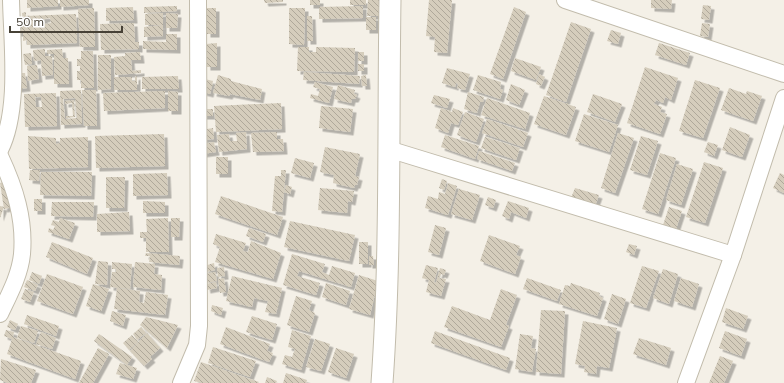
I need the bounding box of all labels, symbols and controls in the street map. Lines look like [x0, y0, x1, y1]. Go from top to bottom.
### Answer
scale bar [10, 8, 122, 34]
text: 50 m [16, 14, 44, 29]

